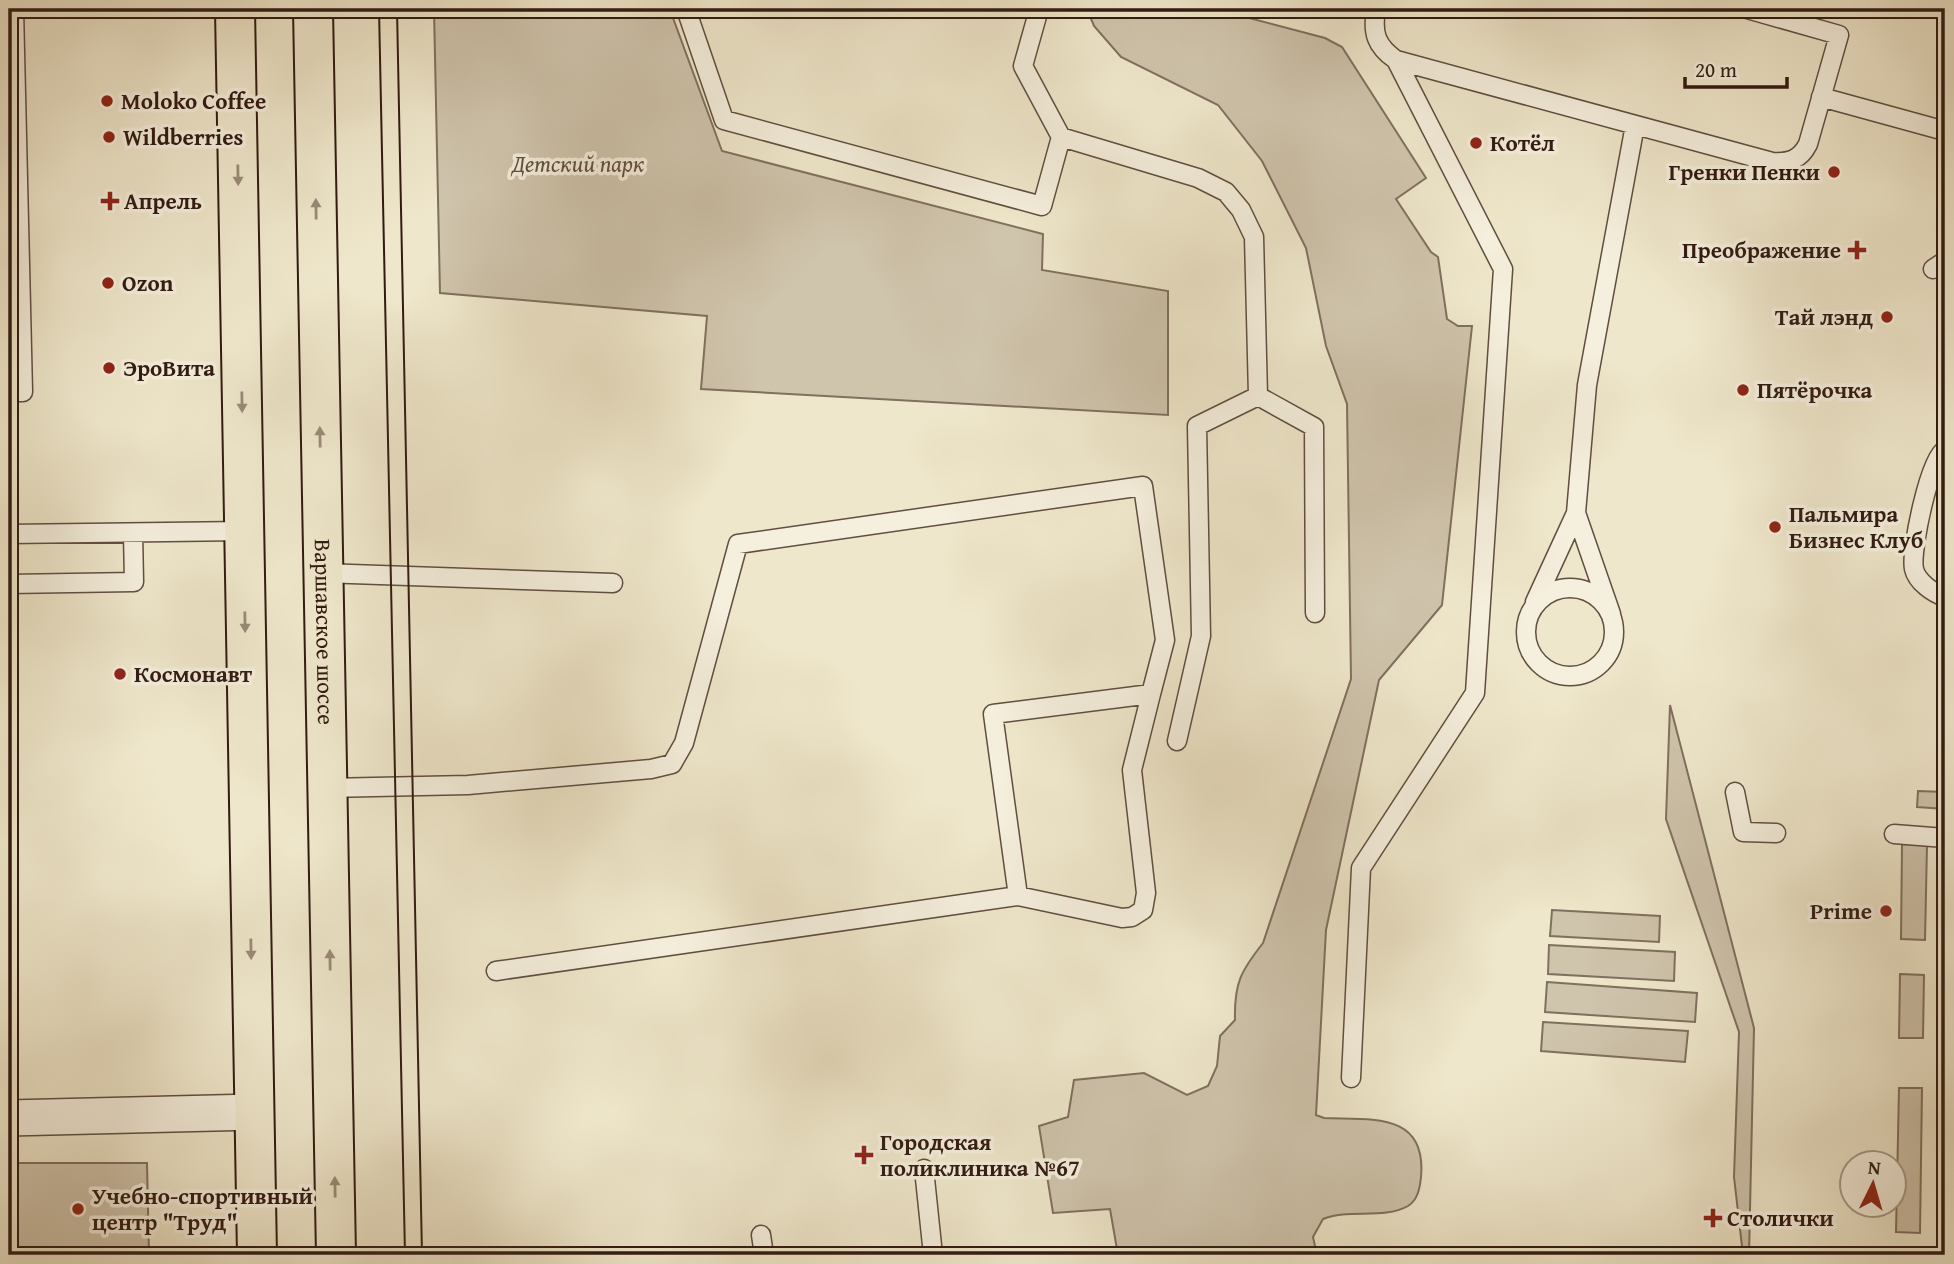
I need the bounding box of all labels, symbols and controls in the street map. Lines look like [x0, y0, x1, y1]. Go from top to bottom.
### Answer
scale bar [1685, 46, 1786, 90]
text: 20 m [1695, 54, 1737, 85]
place label: Moloko Coffee [121, 84, 266, 117]
marker: Moloko Coffee [99, 93, 115, 109]
place label: Wildberries [123, 120, 243, 153]
place label: Котёл [1490, 126, 1555, 159]
marker: Wildberries [101, 129, 117, 145]
marker: Котёл [1468, 135, 1484, 151]
park label: Детский парк [510, 147, 644, 180]
place label: Гренки Пенки [1668, 155, 1820, 188]
one-way arrow [232, 164, 243, 186]
marker: Гренки Пенки [1826, 164, 1842, 180]
place label: Апрель [124, 184, 202, 217]
marker: Апрель [102, 193, 118, 209]
one-way arrow [310, 198, 322, 220]
place label: Преображение [1682, 233, 1841, 266]
marker: Преображение [1847, 240, 1867, 260]
place label: Ozon [122, 266, 174, 299]
marker: Ozon [100, 275, 116, 291]
place label: Тай лэнд [1775, 300, 1873, 333]
marker: Тай лэнд [1879, 309, 1895, 325]
place label: ЭроВита [123, 351, 215, 384]
marker: ЭроВита [101, 360, 117, 376]
place label: Пятёрочка [1757, 373, 1873, 406]
marker: Пятёрочка [1735, 382, 1751, 398]
one-way arrow [236, 392, 247, 414]
one-way arrow [314, 426, 326, 448]
place label: Пальмира Бизнес Клуб [1789, 497, 1923, 556]
marker: Пальмира Бизнес Клуб [1767, 519, 1783, 535]
street label: Варшавское шоссе [307, 538, 343, 725]
one-way arrow [240, 611, 251, 633]
place label: Космонавт [134, 657, 253, 690]
marker: Космонавт [112, 666, 128, 682]
place label: Prime [1810, 894, 1872, 927]
marker: Prime [1878, 903, 1894, 919]
one-way arrow [245, 938, 257, 960]
one-way arrow [325, 948, 336, 970]
place label: Городская поликлиника №67 [880, 1125, 1080, 1184]
marker: Городская поликлиника №67 [854, 1145, 874, 1165]
north arrow [1839, 1148, 1909, 1218]
text: N [1867, 1153, 1882, 1182]
one-way arrow [329, 1176, 341, 1198]
place label: Учебно-спортивный центр "Труд" [92, 1179, 313, 1238]
marker: Учебно-спортивный центр "Труд" [70, 1201, 86, 1217]
place label: Столички [1727, 1201, 1834, 1234]
marker: Столички [1705, 1210, 1721, 1226]

